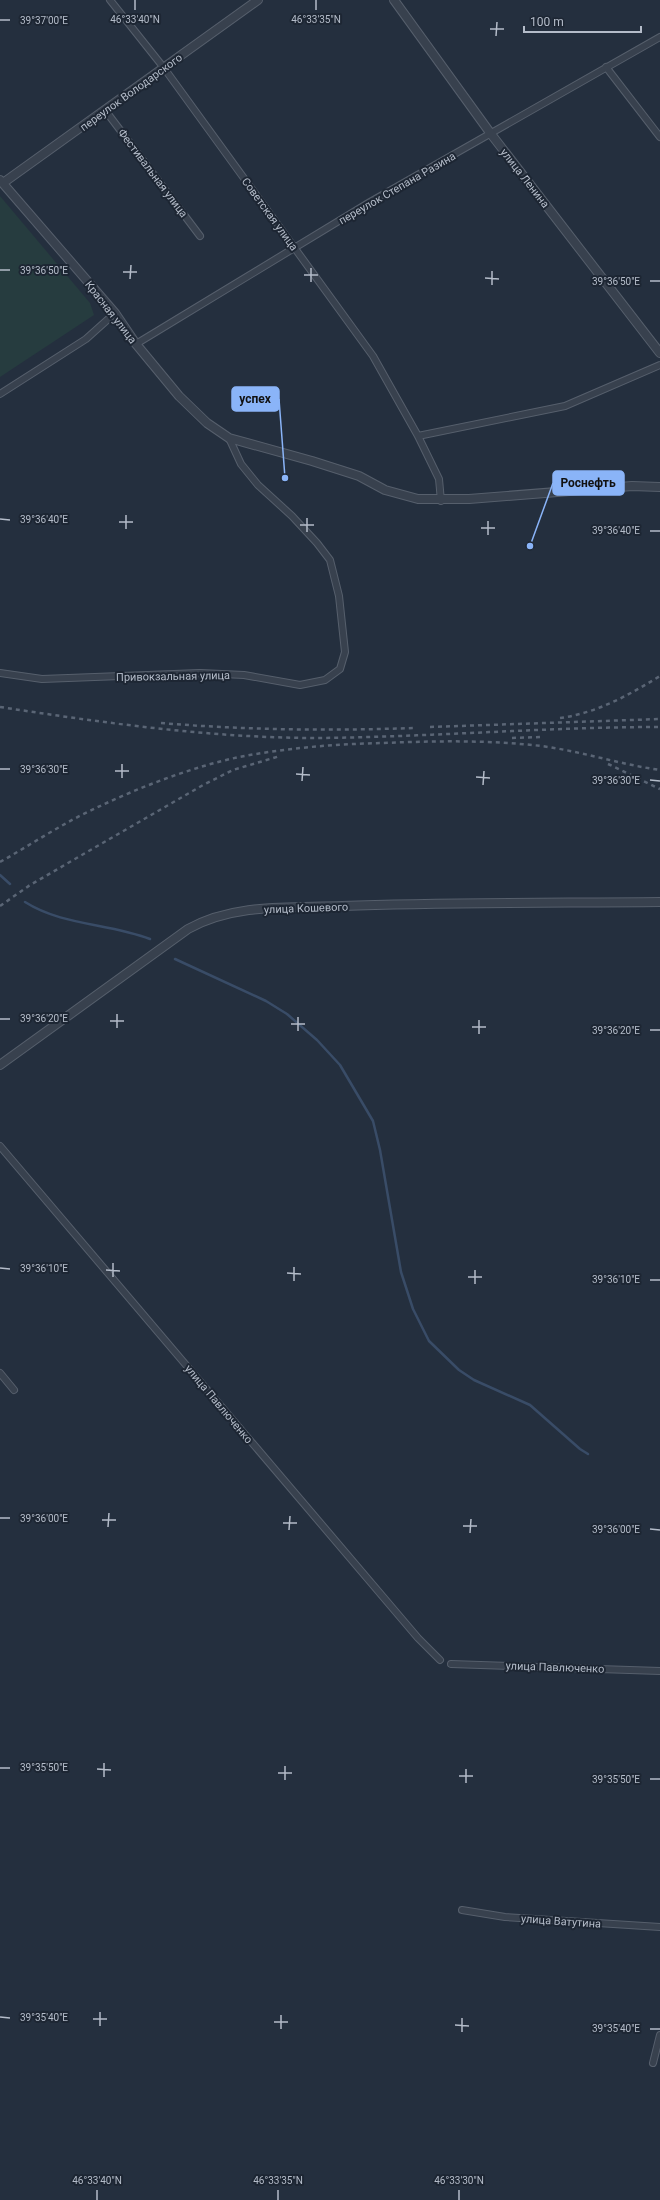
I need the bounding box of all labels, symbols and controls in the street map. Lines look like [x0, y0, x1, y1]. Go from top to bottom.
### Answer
scale bar [524, 8, 641, 34]
text: 46°33'40"N [110, 14, 160, 25]
text: 46°33'35"N [291, 14, 341, 25]
text: 39°37'00"E [20, 15, 68, 26]
text: 100 m [530, 15, 564, 29]
street label: переулок Володарского [78, 51, 185, 134]
street label: Фестивальная улица [115, 126, 190, 220]
street label: улица Ленина [497, 146, 552, 211]
street label: переулок Степана Разина [337, 150, 458, 227]
street label: Советская улица [239, 175, 300, 253]
text: 39°36'50"E [20, 265, 68, 276]
text: 39°36'50"E [592, 276, 640, 287]
street label: Красная улица [82, 278, 139, 346]
callout: успех [232, 387, 279, 411]
text: успех [239, 392, 272, 406]
callout: Роснефть [553, 471, 624, 495]
text: Роснефть [560, 476, 616, 490]
text: 39°36'40"E [20, 514, 68, 525]
text: 39°36'40"E [592, 525, 640, 536]
street label: Привокзальная улица [116, 669, 230, 684]
text: 39°36'30"E [20, 764, 68, 775]
text: 39°36'30"E [592, 775, 640, 786]
street label: улица Кошевого [264, 901, 348, 916]
text: 39°36'20"E [20, 1013, 68, 1024]
text: 39°36'20"E [592, 1025, 640, 1036]
text: 39°36'10"E [20, 1263, 68, 1274]
text: 39°36'10"E [592, 1274, 640, 1285]
street label: улица Павлюченко [182, 1362, 255, 1446]
text: 39°36'00"E [20, 1513, 68, 1524]
text: 39°36'00"E [592, 1524, 640, 1535]
street label: улица Павлюченко [505, 1659, 605, 1676]
text: 39°35'50"E [20, 1762, 68, 1773]
text: 39°35'50"E [592, 1774, 640, 1785]
street label: улица Ватутина [521, 1912, 601, 1931]
text: 39°35'40"E [20, 2012, 68, 2023]
text: 39°35'40"E [592, 2023, 640, 2034]
text: 46°33'40"N [72, 2175, 122, 2186]
text: 46°33'35"N [253, 2175, 303, 2186]
text: 46°33'30"N [434, 2175, 484, 2186]

